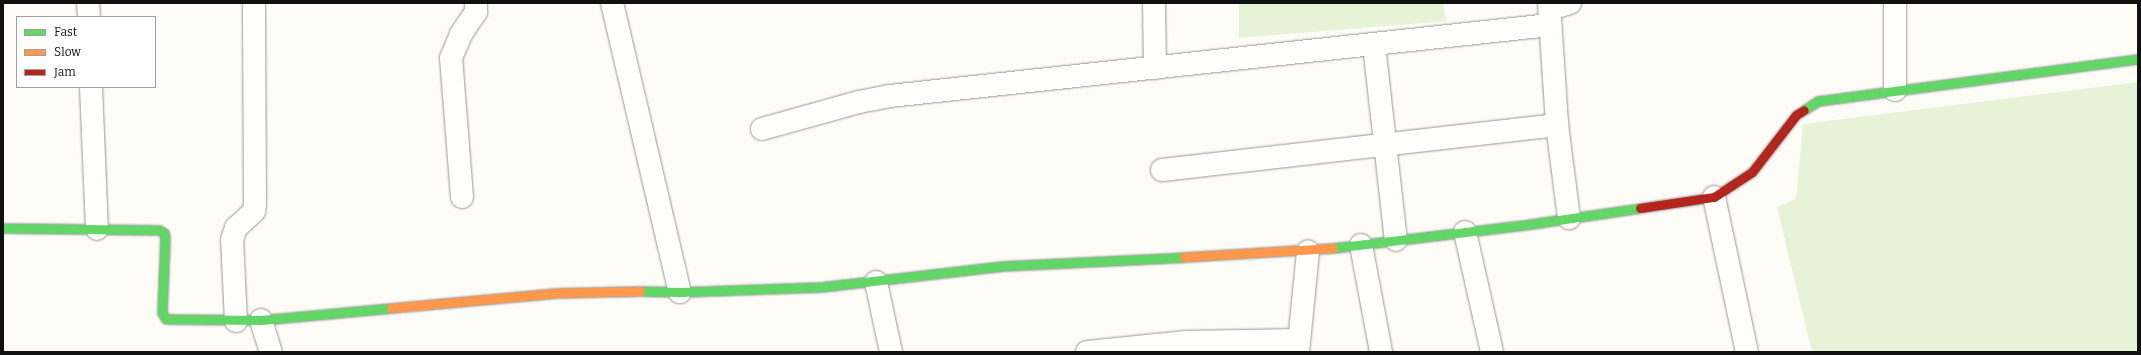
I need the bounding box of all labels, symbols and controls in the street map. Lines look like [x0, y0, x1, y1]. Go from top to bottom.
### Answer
legend [16, 16, 156, 88]
text: Fast [54, 25, 77, 39]
text: Slow [54, 45, 81, 59]
text: Jam [54, 65, 76, 79]

